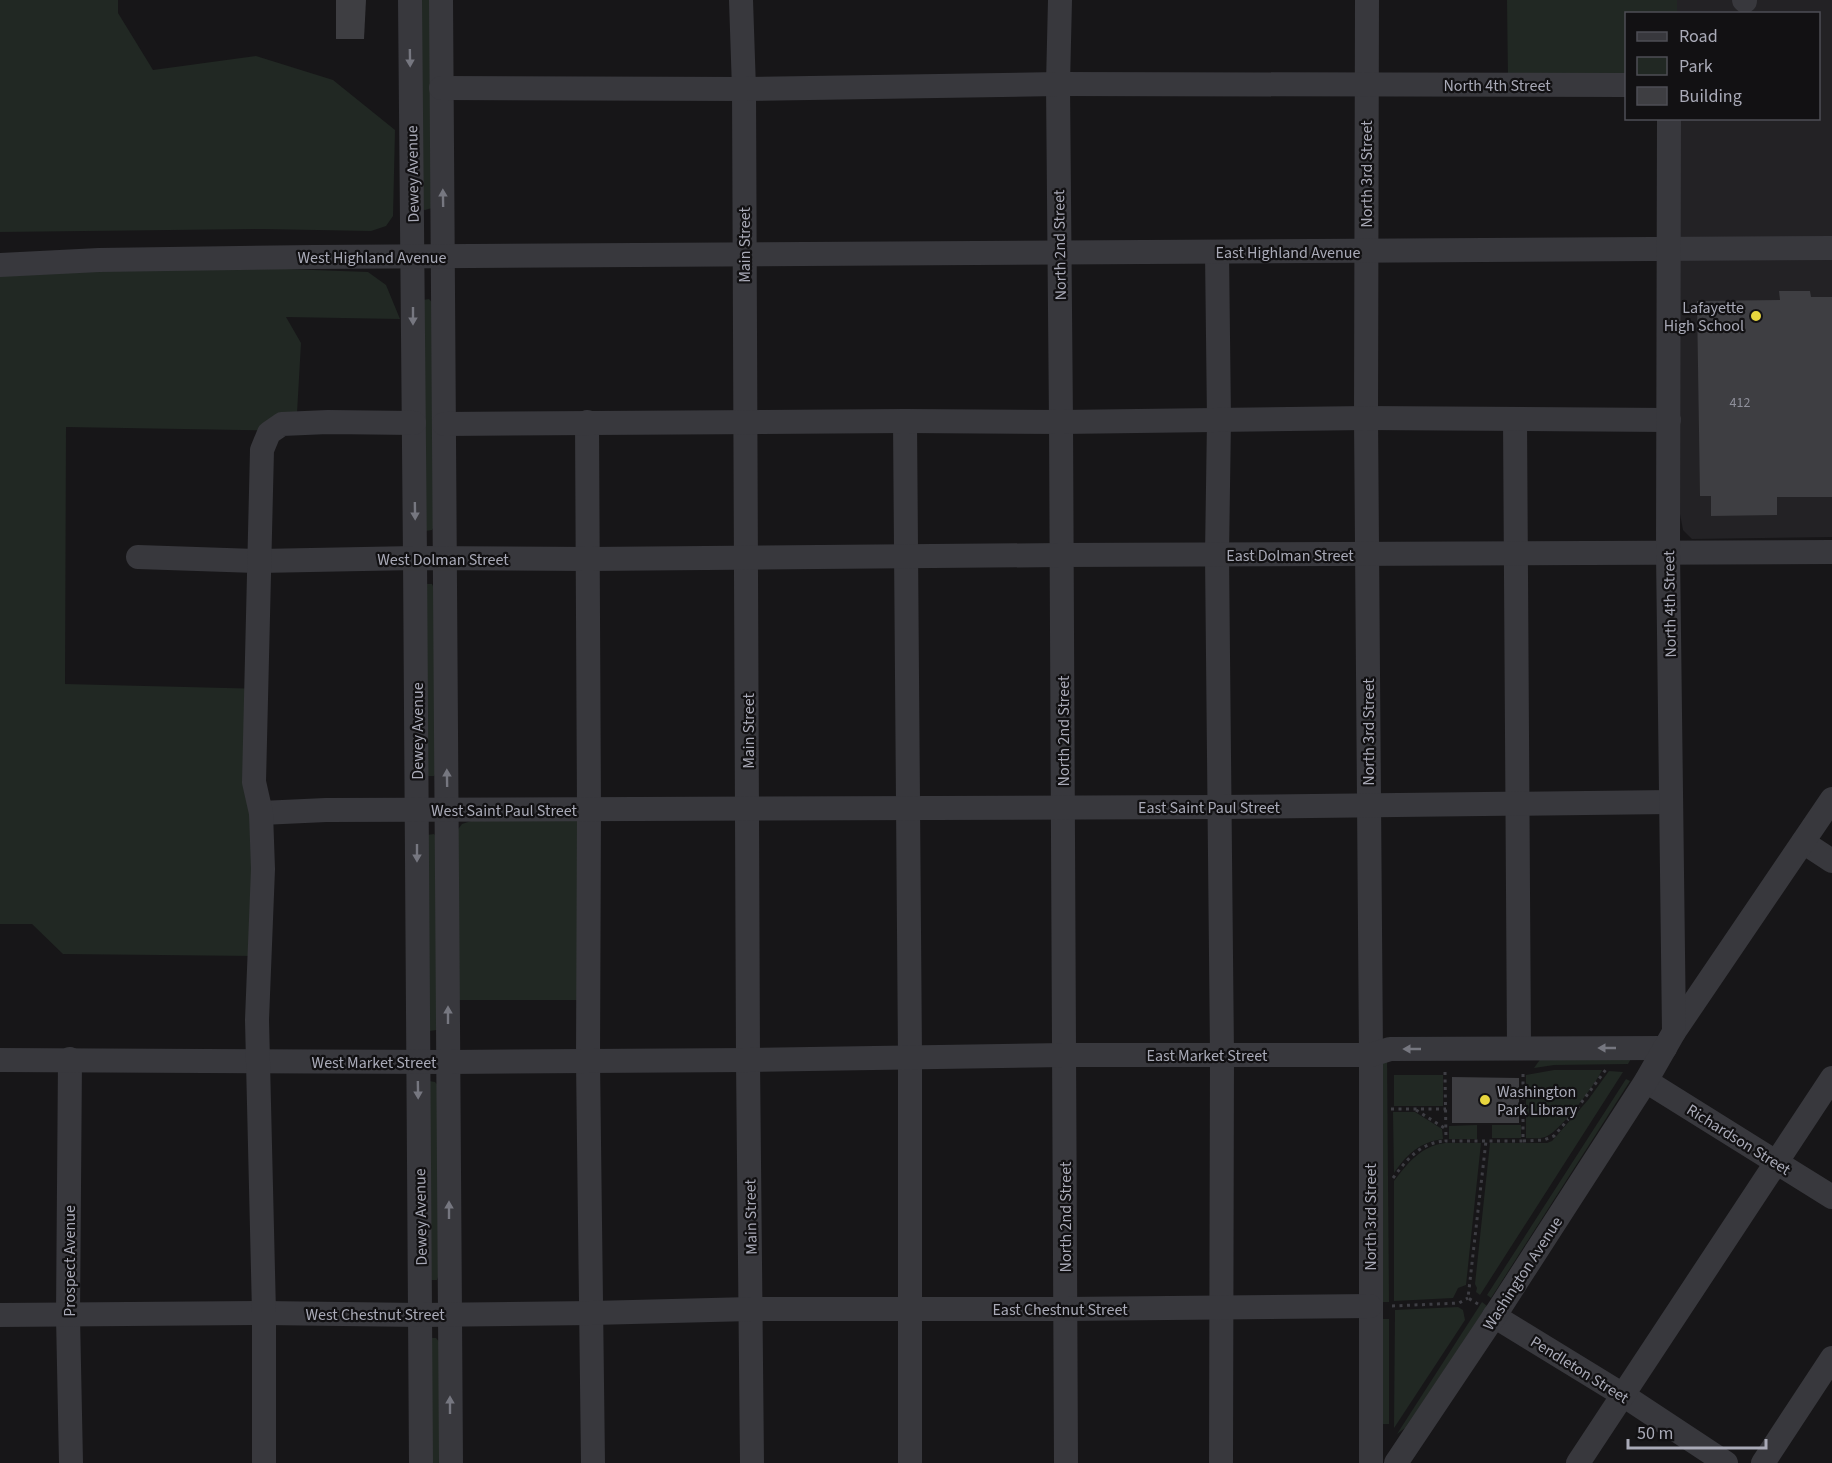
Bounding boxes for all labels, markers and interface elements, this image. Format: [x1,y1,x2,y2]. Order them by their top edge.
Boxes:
legend [1625,12,1820,120]
text: Road [1679,24,1718,49]
one-way arrow [405,49,415,68]
text: Park [1679,54,1713,79]
street label: North 4th Street [1443,75,1551,97]
text: Building [1679,84,1742,109]
street label: North 3rd Street [1356,120,1378,228]
street label: Dewey Avenue [401,125,425,223]
one-way arrow [438,189,448,208]
street label: North 2nd Street [1048,189,1072,301]
street label: Main Street [734,207,756,283]
street label: East Highland Avenue [1216,242,1361,264]
street label: West Highland Avenue [298,247,447,269]
place label: Lafayette High School [1664,297,1744,337]
one-way arrow [408,306,418,325]
marker: Lafayette High School [1749,309,1763,323]
house number: 412 [1730,393,1750,413]
one-way arrow [410,501,420,520]
street label: East Dolman Street [1226,545,1354,567]
street label: West Dolman Street [377,549,509,571]
street label: North 4th Street [1658,550,1682,658]
street label: North 2nd Street [1053,675,1075,786]
street label: North 3rd Street [1358,678,1380,786]
street label: Dewey Avenue [407,682,429,780]
street label: Main Street [738,693,760,769]
one-way arrow [442,768,452,787]
street label: East Saint Paul Street [1138,797,1281,819]
street label: West Saint Paul Street [431,800,578,822]
one-way arrow [412,843,422,862]
one-way arrow [443,1005,453,1024]
one-way arrow [1597,1043,1616,1053]
one-way arrow [1402,1044,1421,1054]
street label: East Market Street [1147,1045,1268,1067]
street label: West Market Street [312,1052,437,1074]
one-way arrow [414,1080,423,1099]
place label: Washington Park Library [1497,1081,1578,1121]
marker: Washington Park Library [1478,1093,1492,1107]
street label: Richardson Street [1682,1099,1795,1181]
street label: North 2nd Street [1055,1161,1077,1272]
street label: North 3rd Street [1360,1163,1382,1271]
street label: Dewey Avenue [409,1168,433,1266]
street label: Main Street [739,1178,763,1255]
one-way arrow [445,1200,454,1219]
street label: Prospect Avenue [59,1205,81,1317]
street label: Washington Avenue [1478,1212,1568,1335]
street label: East Chestnut Street [992,1299,1128,1321]
street label: West Chestnut Street [305,1304,445,1326]
street label: Pendleton Street [1526,1331,1633,1409]
one-way arrow [445,1395,455,1414]
scale bar [1628,1412,1766,1450]
text: 50 m [1637,1421,1673,1446]

